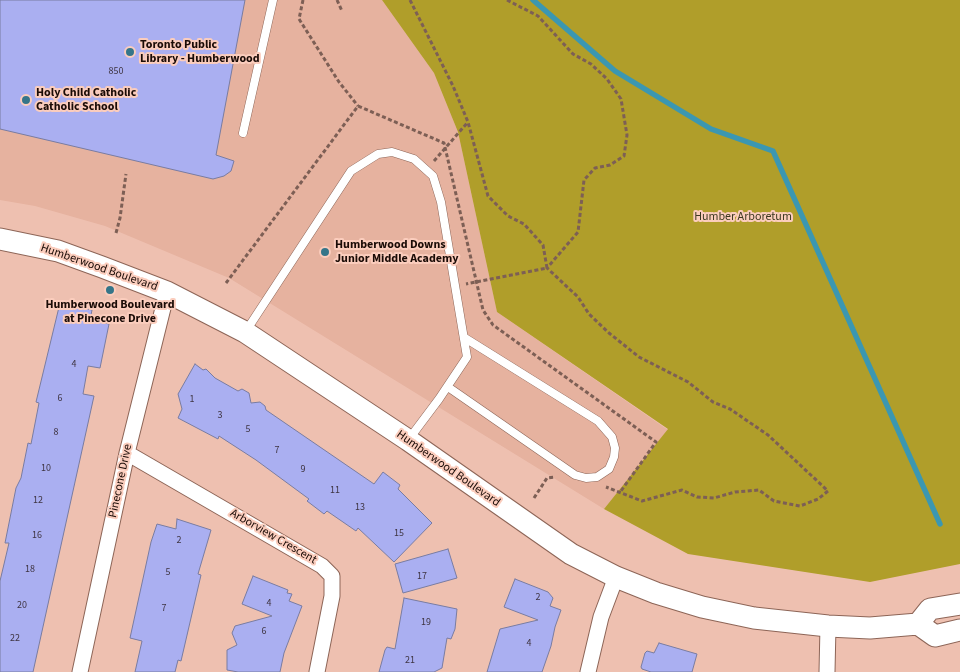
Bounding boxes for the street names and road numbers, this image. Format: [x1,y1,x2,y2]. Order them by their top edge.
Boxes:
street label: Humberwood Boulevard [38,241,160,295]
street label: Humberwood Boulevard [393,428,503,510]
street label: Pinecone Drive [106,443,136,519]
street label: Arborview Crescent [227,506,319,568]

